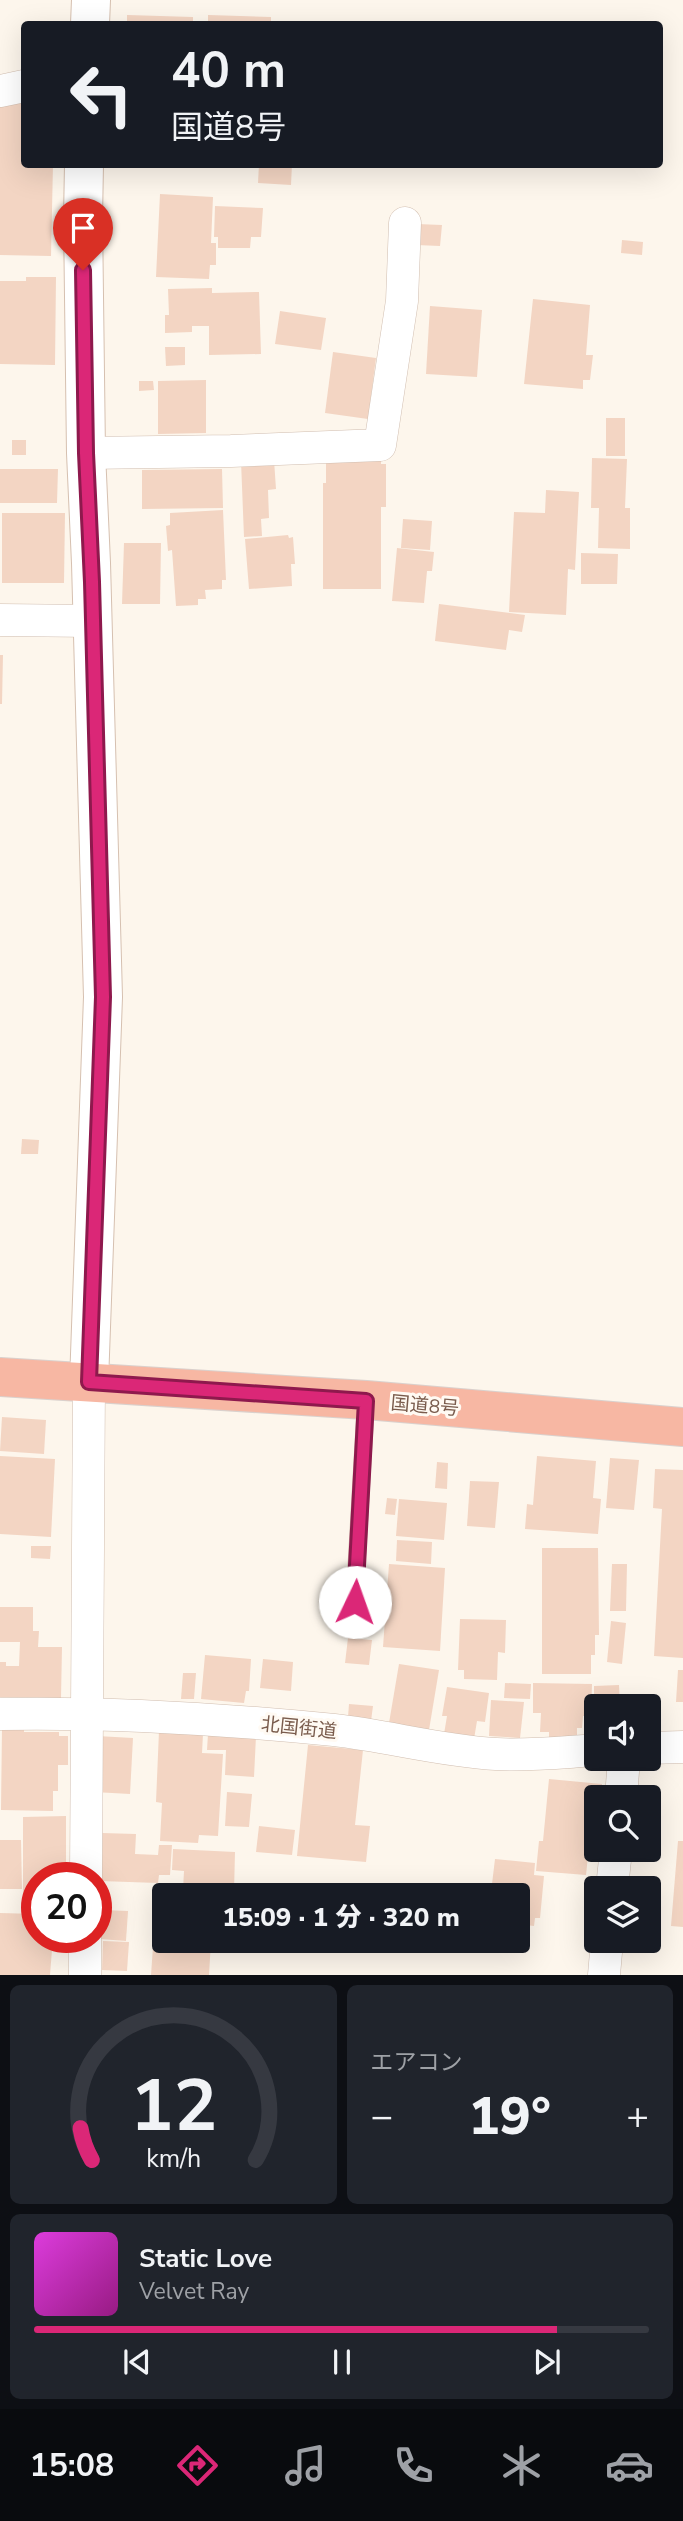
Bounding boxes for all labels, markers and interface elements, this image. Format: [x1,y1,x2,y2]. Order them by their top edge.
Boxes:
text: 40 m [171,37,286,104]
icon: left [56,49,147,140]
text: 国道8号 [171,106,286,149]
pin [53,198,113,270]
icon: arrive [64,209,102,247]
street label: 国道8号 [390,1390,460,1422]
position arrow [318,1565,392,1639]
map controls [584,1694,661,1953]
button: sound [584,1694,661,1771]
street label: 北国街道 [260,1711,338,1745]
button: search [584,1785,661,1862]
speed limit sign: 20 [21,1862,112,1953]
button: layers [584,1876,661,1953]
text: 15:09 · 1 分 · 320 m [222,1900,460,1935]
text: エアコン [371,2047,463,2078]
text: 12 [130,2057,217,2157]
text: 19° [469,2081,551,2152]
text: − [371,2091,393,2142]
text: + [626,2091,649,2142]
text: km/h [146,2142,201,2176]
text: Static Love [139,2241,272,2276]
text: Velvet Ray [139,2276,249,2307]
icon: previous [118,2343,156,2381]
icon: pause [323,2343,361,2381]
icon: next [528,2343,566,2381]
icon: directions [173,2441,222,2490]
icon: music [281,2441,330,2490]
icon: phone [389,2441,438,2490]
icon: climate [497,2441,546,2490]
icon: car [605,2441,654,2490]
text: 15:08 [29,2444,114,2487]

